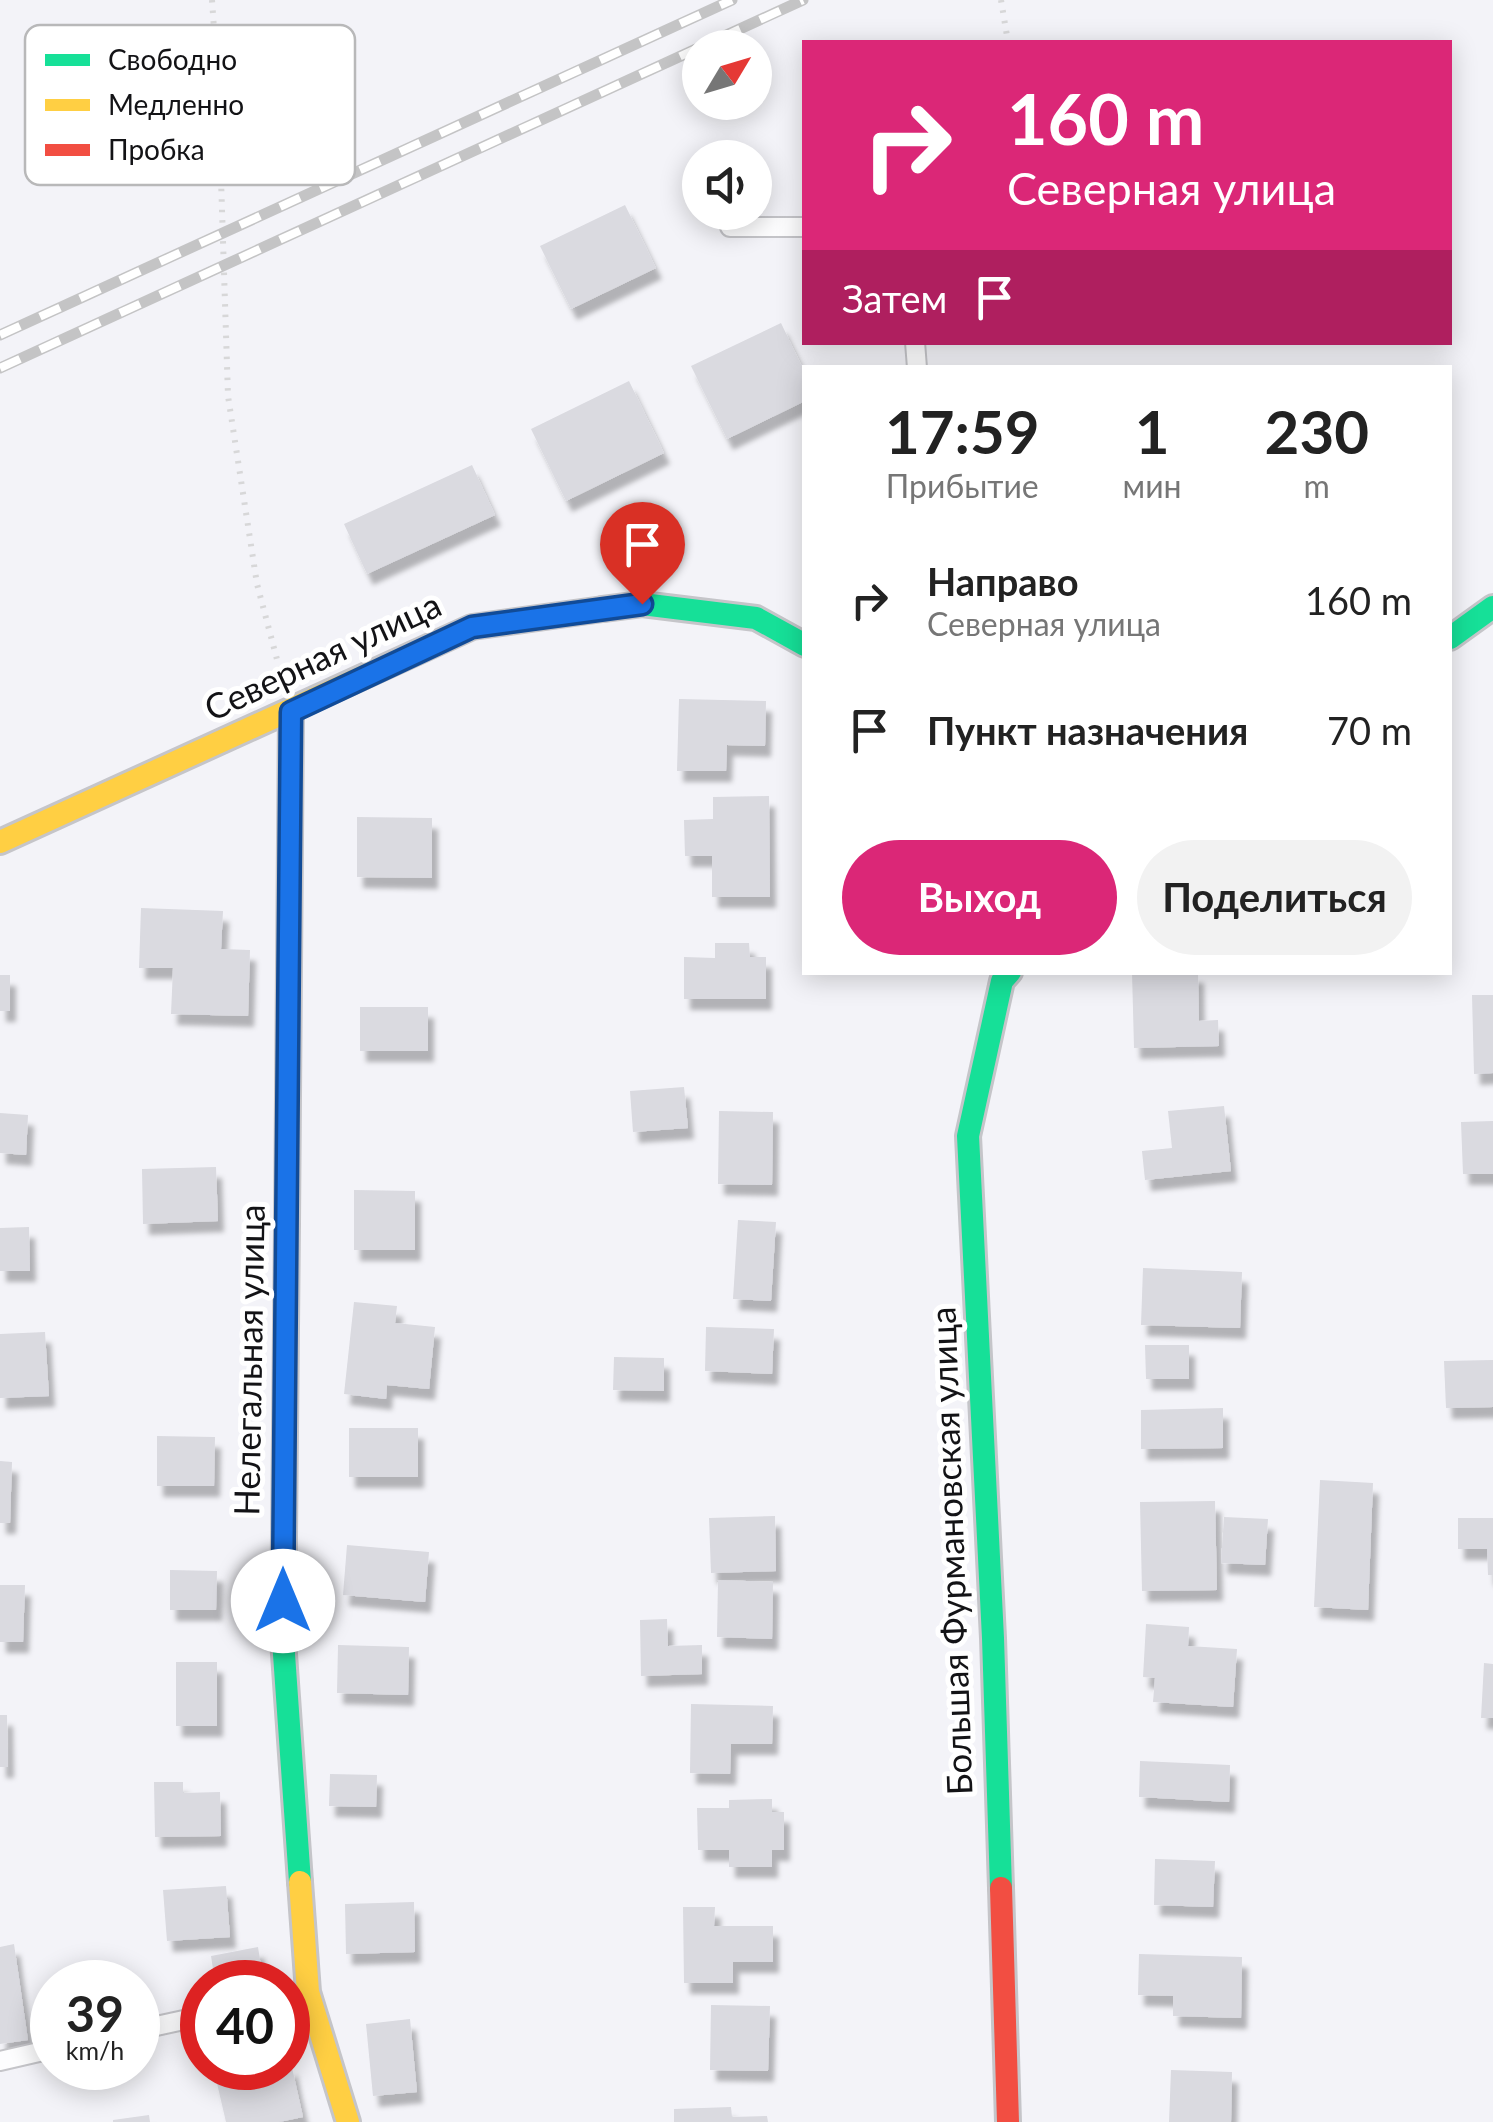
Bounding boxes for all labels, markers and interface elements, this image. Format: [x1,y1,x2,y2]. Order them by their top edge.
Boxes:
legend [25,25,355,185]
north arrow [682,30,772,120]
map controls [682,30,772,230]
text: Свободно [108,42,237,76]
text: 160 m [1007,76,1204,160]
icon: right [842,80,972,210]
text: Медленно [108,87,244,121]
text: Пробка [108,132,205,166]
button: sound [682,140,772,230]
text: Северная улица [1007,161,1336,215]
icon: arrive [967,270,1022,325]
text: Затем [842,275,947,321]
text: 17:59 [885,395,1040,467]
text: 1 [1135,395,1170,467]
text: 230 [1265,395,1369,467]
text: Прибытие [886,466,1039,505]
text: мин [1123,466,1182,505]
text: m [1304,466,1330,505]
pin [600,502,685,605]
icon: arrive [615,517,670,572]
text: Направо [927,558,1079,604]
icon: right [842,573,897,628]
text: 160 m [1305,577,1412,623]
street label: Северная улица [197,582,447,728]
text: Северная улица [927,604,1161,643]
icon: arrive [842,703,897,758]
text: Пункт назначения [927,707,1248,753]
text: 70 m [1327,707,1412,753]
button: Выход [842,840,1117,955]
button: Поделиться [1137,840,1412,955]
street label: Нелегальная улица [224,1204,272,1516]
street label: Большая Фурмановская улица [920,1306,980,1796]
position arrow [231,1549,335,1653]
speed limit sign: 40 [180,1960,310,2090]
text: 39 [66,1983,124,2043]
text: km/h [66,2035,124,2065]

